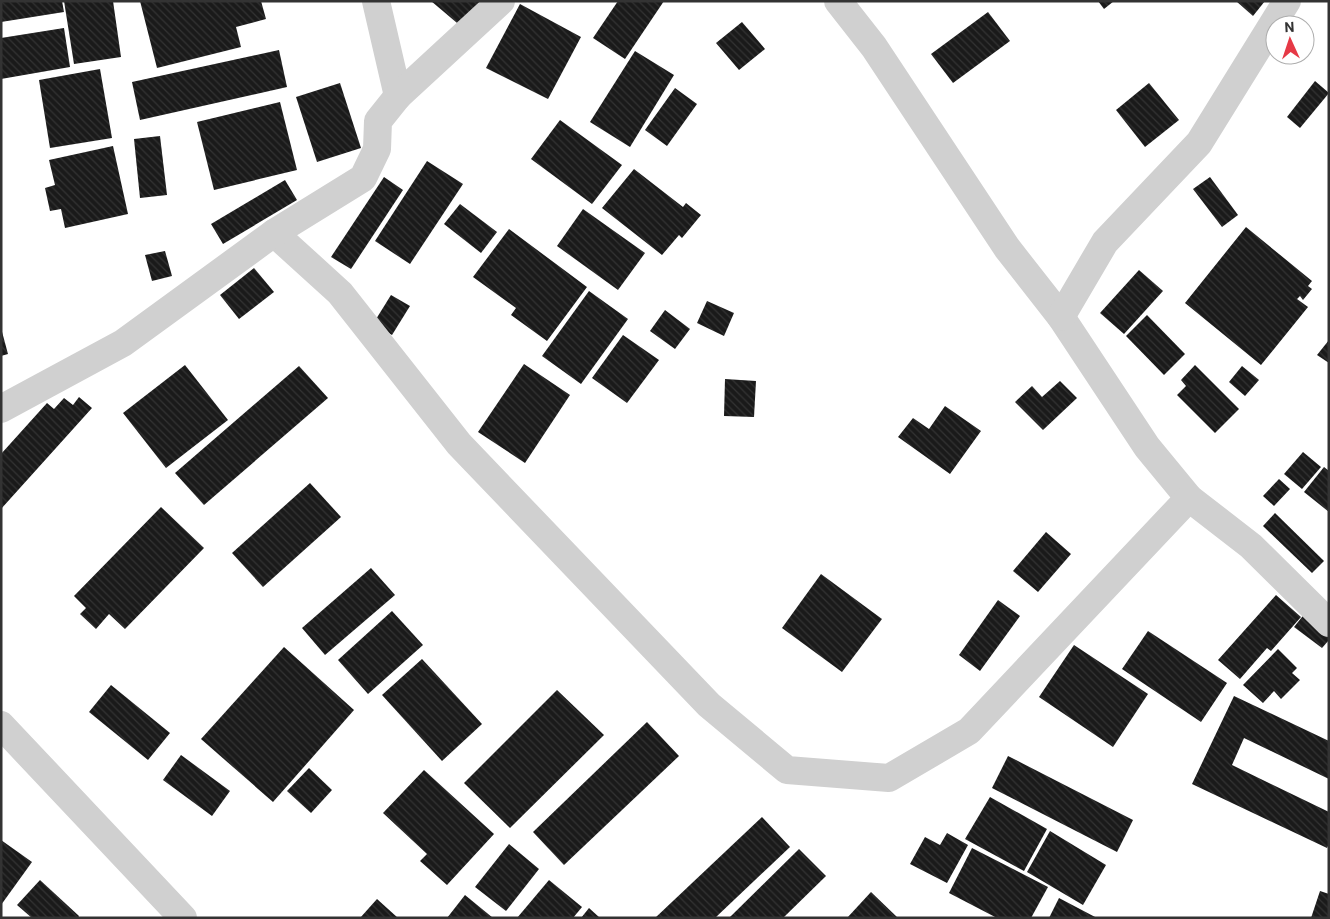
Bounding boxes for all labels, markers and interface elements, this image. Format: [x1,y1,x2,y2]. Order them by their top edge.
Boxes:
north arrow [1265,15,1315,65]
text: N [1284,19,1295,35]

